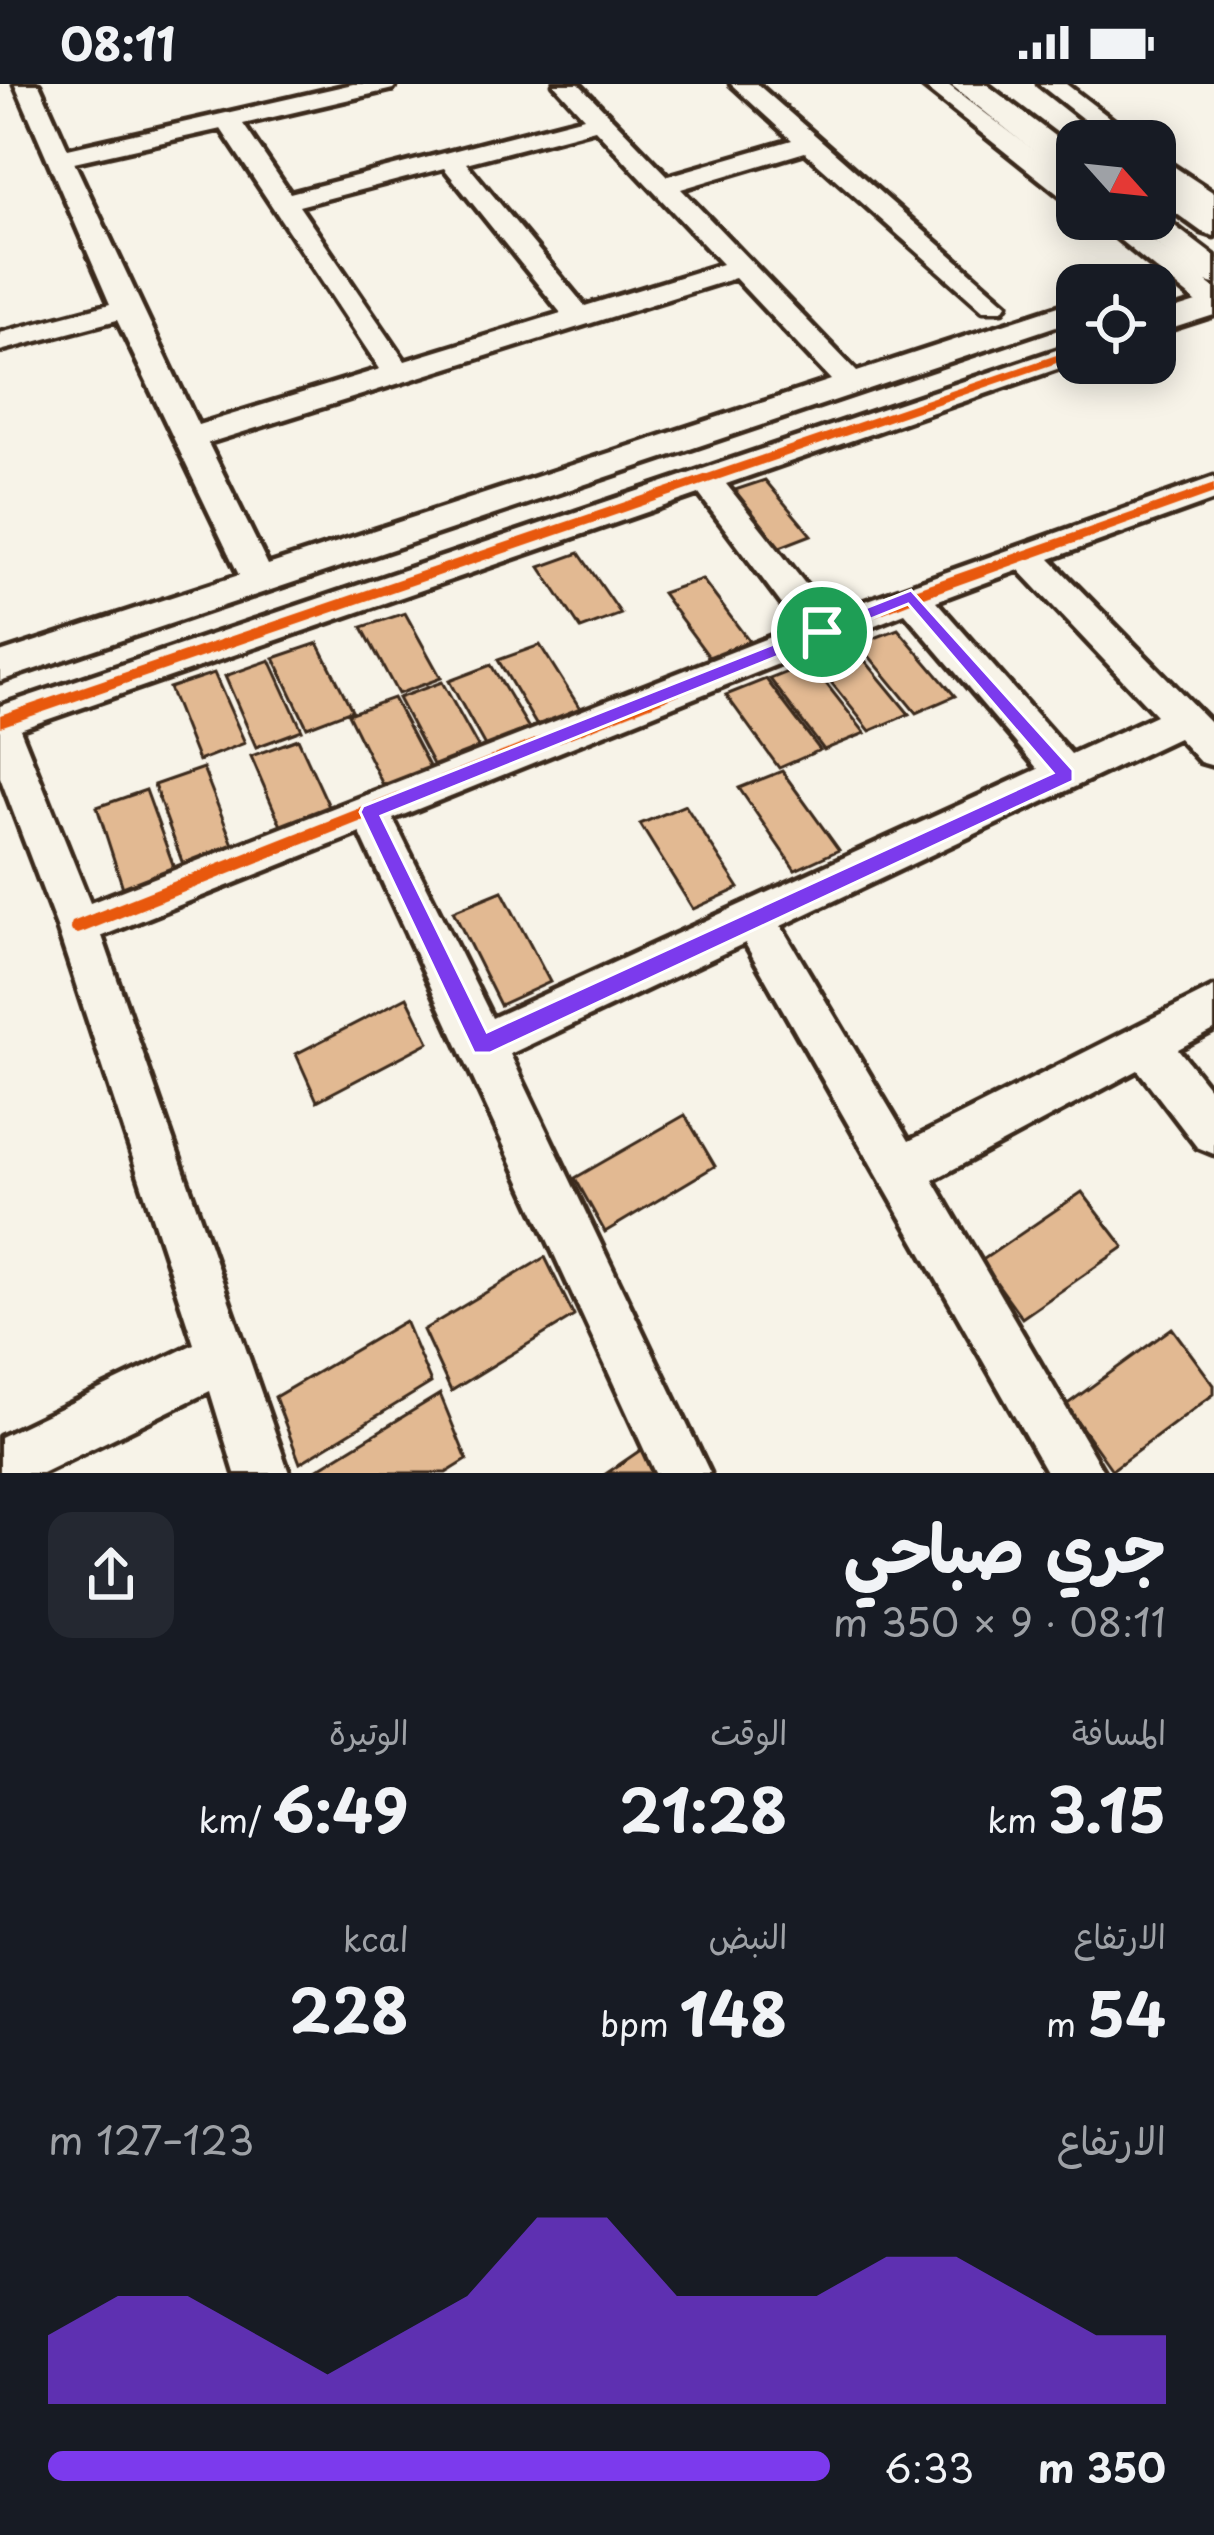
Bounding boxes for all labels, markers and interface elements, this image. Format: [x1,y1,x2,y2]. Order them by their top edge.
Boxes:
text: 08:11 [60,8,176,76]
north arrow [1056,120,1176,240]
map controls [1056,120,1176,384]
button: locate [1056,264,1176,384]
pin [771,581,873,683]
icon: arrive [789,599,855,665]
text: جري صباحي [843,1496,1166,1595]
button: share [48,1512,174,1638]
text: 08:11 · 9 × 350 m [833,1591,1166,1650]
text: الوتيرة [329,1706,409,1756]
text: الوقت [710,1706,787,1756]
text: المسافة [1072,1706,1166,1756]
text: 6:49 [272,1763,409,1853]
text: 21:28 [619,1763,787,1853]
text: 3.15 [1048,1763,1166,1853]
text: /km [198,1794,272,1844]
text: km [987,1794,1048,1844]
text: النبض [708,1910,787,1960]
text: الارتفاع [1073,1910,1166,1960]
text: kcal [343,1913,409,1963]
text: 228 [289,1963,409,2053]
text: 148 [680,1967,787,2057]
text: 54 [1087,1967,1166,2057]
text: bpm [600,1998,680,2048]
text: m [1046,1998,1087,2048]
text: 123–127 m [48,2109,254,2168]
text: الارتفاع [1057,2109,1166,2168]
text: 6:33 [884,2437,974,2496]
text: 350 m [1038,2437,1166,2496]

